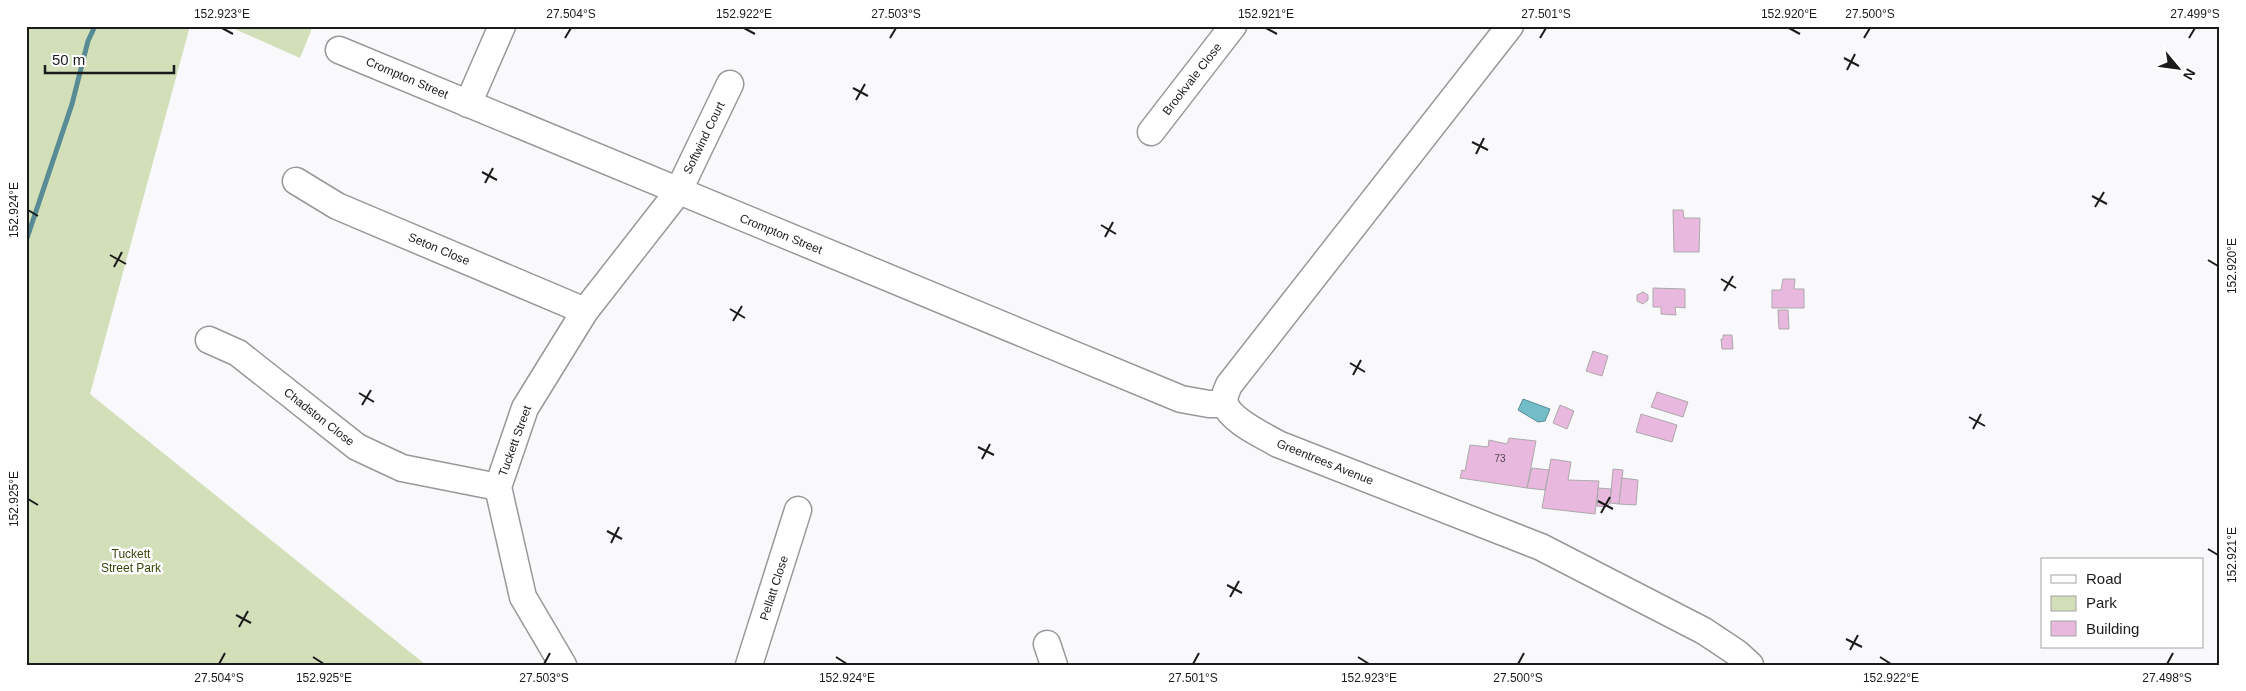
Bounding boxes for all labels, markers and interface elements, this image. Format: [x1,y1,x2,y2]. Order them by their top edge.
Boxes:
text: 152.923°E [194,7,250,21]
text: 27.504°S [546,7,596,21]
text: 152.922°E [716,7,772,21]
text: 27.503°S [871,7,921,21]
text: 152.921°E [1238,7,1294,21]
text: 27.501°S [1521,7,1571,21]
text: 152.920°E [1761,7,1817,21]
text: 27.500°S [1845,7,1895,21]
text: 27.499°S [2170,7,2220,21]
street label: Brookvale Close [1160,40,1225,118]
scale bar [45,42,174,74]
north arrow [2154,42,2204,92]
text: 50 m [52,51,85,68]
street label: Crompton Street [364,54,451,102]
text: N [2180,66,2199,83]
street label: Softwind Court [680,99,728,176]
text: 152.924°E [7,182,21,238]
street label: Crompton Street [738,211,825,257]
street label: Seton Close [406,230,472,268]
text: 152.920°E [2225,238,2239,294]
street label: Chadston Close [281,385,357,449]
street label: Tuckett Street [496,403,535,478]
street label: Greentrees Avenue [1275,436,1376,488]
house number: 73 [1494,453,1506,464]
text: 152.925°E [7,471,21,527]
text: 152.921°E [2225,527,2239,583]
park label: Tuckett Street Park [101,547,162,575]
street label: Pellatt Close [757,553,791,622]
legend [2041,558,2204,648]
text: Road [2086,570,2122,587]
text: Park [2086,594,2117,611]
text: Building [2086,620,2139,637]
text: 27.504°S [194,671,244,685]
text: 152.925°E [296,671,352,685]
text: 27.503°S [519,671,569,685]
text: 152.924°E [819,671,875,685]
text: 27.501°S [1168,671,1218,685]
text: 152.923°E [1341,671,1397,685]
text: 27.500°S [1493,671,1543,685]
text: 152.922°E [1863,671,1919,685]
text: 27.498°S [2142,671,2192,685]

